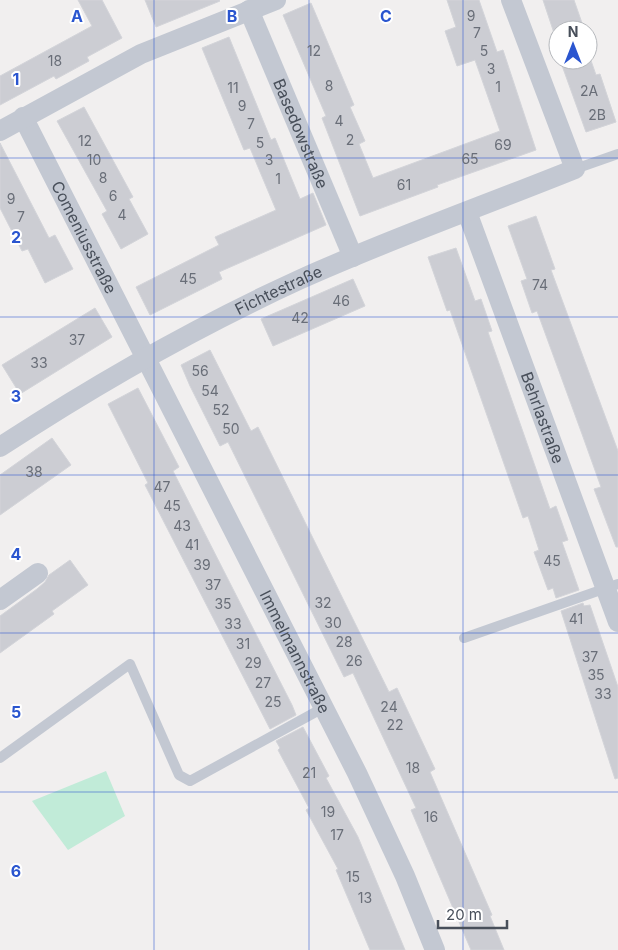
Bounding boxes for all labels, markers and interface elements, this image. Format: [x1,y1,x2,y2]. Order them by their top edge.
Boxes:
text: A [71,6,83,26]
text: B [227,6,237,26]
text: C [380,6,392,26]
house number: 9 [467,7,475,24]
north arrow [548,20,598,70]
text: N [568,23,578,40]
house number: 7 [473,24,481,41]
house number: 12 [307,42,321,59]
house number: 5 [480,42,488,59]
house number: 18 [48,52,62,69]
house number: 3 [487,60,495,77]
text: 1 [13,69,19,89]
street label: Basedowstraße [269,76,333,191]
house number: 8 [325,77,333,94]
house number: 1 [495,78,501,95]
house number: 11 [227,79,239,96]
house number: 2A [580,82,598,99]
house number: 9 [238,97,246,114]
house number: 2B [588,106,606,123]
house number: 4 [334,112,344,129]
house number: 7 [247,115,255,132]
house number: 2 [346,131,354,148]
house number: 12 [78,132,92,149]
house number: 5 [256,134,264,151]
house number: 69 [494,136,512,153]
house number: 65 [461,150,479,167]
house number: 10 [87,151,101,168]
house number: 3 [265,151,273,168]
house number: 8 [99,169,107,186]
house number: 1 [275,170,281,187]
house number: 61 [397,176,411,193]
street label: Comeniusstraße [47,178,121,297]
house number: 6 [109,187,117,204]
house number: 9 [7,190,15,207]
house number: 4 [117,206,127,223]
house number: 7 [17,208,25,225]
text: 2 [11,227,21,247]
street label: Fichtestraße [231,261,325,319]
house number: 45 [179,270,197,287]
house number: 74 [532,276,548,293]
house number: 46 [332,292,350,309]
house number: 42 [291,309,309,326]
house number: 37 [69,331,85,348]
house number: 33 [30,354,48,371]
house number: 56 [191,362,209,379]
street label: Behrlastraße [517,369,569,466]
house number: 54 [201,382,219,399]
text: 3 [11,386,21,406]
house number: 52 [212,401,230,418]
house number: 50 [222,420,240,437]
house number: 38 [25,463,43,480]
house number: 47 [154,478,171,495]
house number: 45 [163,497,181,514]
house number: 43 [173,517,191,534]
house number: 41 [185,536,199,553]
text: 4 [11,544,22,564]
house number: 45 [543,552,561,569]
house number: 39 [193,556,211,573]
house number: 37 [205,576,221,593]
street label: Immelmannstraße [256,587,335,717]
house number: 32 [314,594,332,611]
house number: 35 [214,595,232,612]
house number: 41 [569,610,583,627]
house number: 30 [324,614,342,631]
house number: 33 [224,615,242,632]
house number: 28 [335,633,353,650]
house number: 31 [236,635,250,652]
house number: 37 [582,648,598,665]
house number: 26 [345,652,363,669]
house number: 29 [244,654,262,671]
house number: 35 [587,666,605,683]
house number: 27 [255,674,271,691]
house number: 33 [594,685,612,702]
house number: 25 [264,693,282,710]
house number: 24 [380,698,398,715]
text: 5 [11,702,21,722]
house number: 22 [386,716,404,733]
house number: 18 [406,759,420,776]
house number: 21 [302,764,316,781]
house number: 19 [321,803,335,820]
house number: 16 [424,808,438,825]
house number: 17 [330,826,344,843]
text: 6 [11,861,21,881]
house number: 15 [346,868,360,885]
house number: 13 [358,889,372,906]
scale bar [438,898,507,930]
text: 20 m [446,905,482,924]

